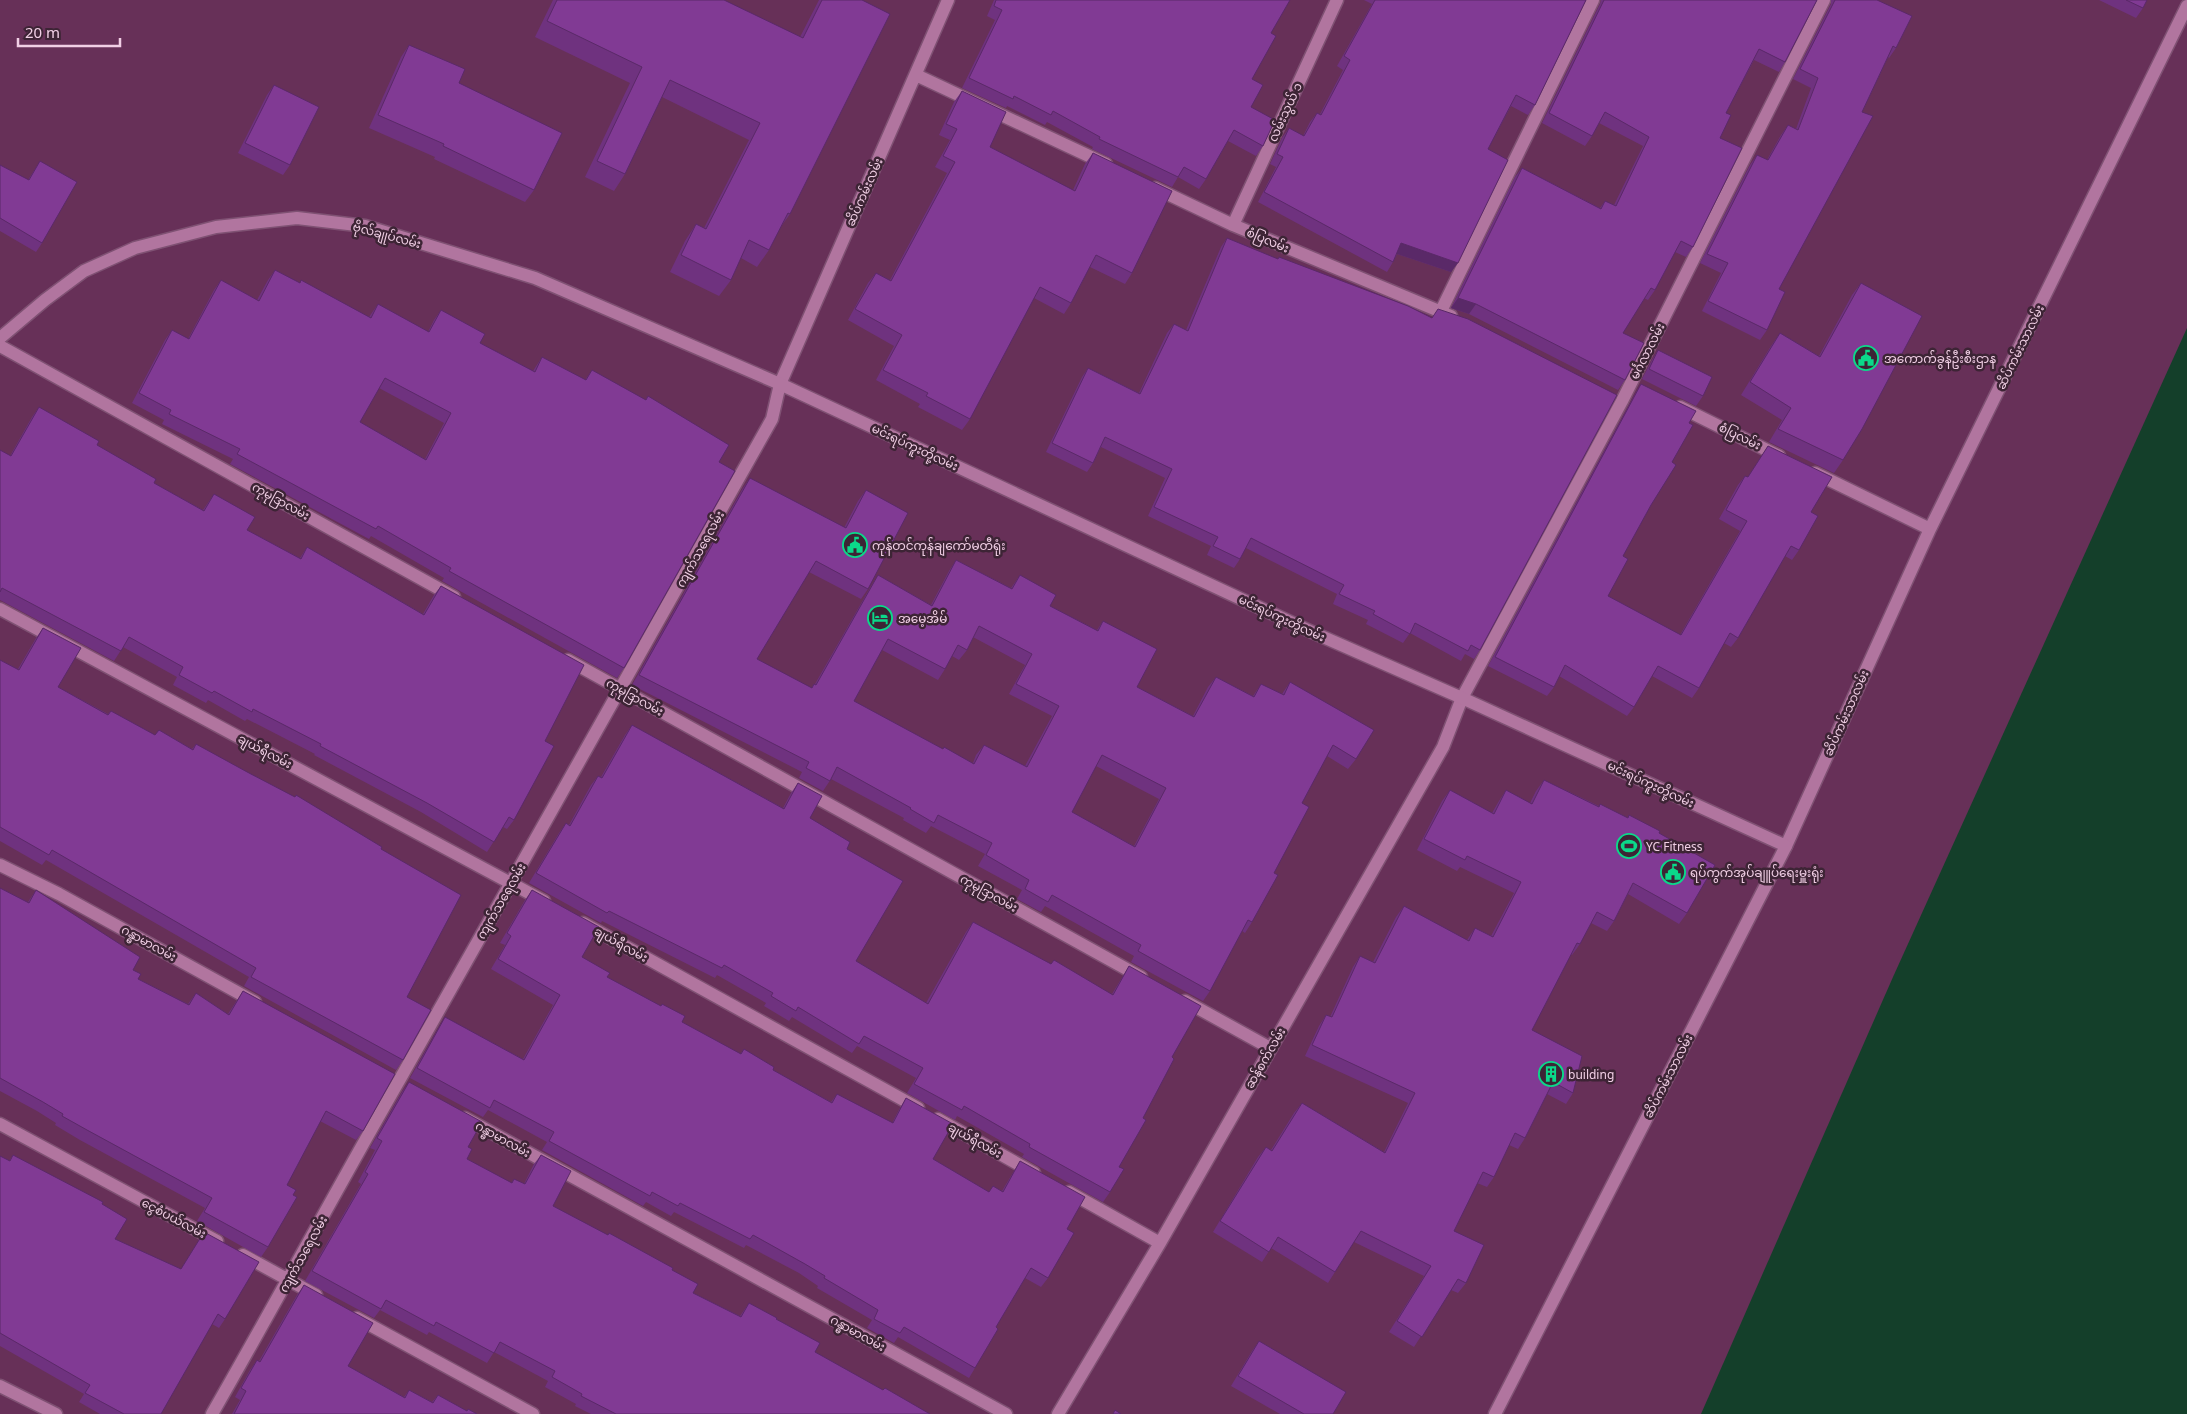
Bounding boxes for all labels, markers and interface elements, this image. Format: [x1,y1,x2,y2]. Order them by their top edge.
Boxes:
scale bar [18,15,120,47]
text: 20 m [25,22,60,42]
street label: လမ်းသွယ် ၁ [1264,80,1308,145]
street label: ဆိပ်ကမ်းလမ်း [841,155,887,229]
street label: ဗိုလ်ချုပ်လမ်း [351,218,423,254]
street label: စံပြလမ်း [1243,223,1292,258]
street label: ဆိပ်ကမ်းသာလမ်း [1992,302,2048,392]
street label: မင်္ဂလာလမ်း [1626,320,1668,382]
public building icon: အကောက်ခွန်ဦးစီးဌာန [1853,345,1879,371]
place label: အကောက်ခွန်ဦးစီးဌာန [1884,350,1996,369]
street label: စံပြလမ်း [1715,419,1764,455]
street label: မင်းရပ်ကူးတို့လမ်း [868,420,961,476]
street label: ကုမုဒြာလမ်း [248,478,313,526]
street label: ကျက်သရေလမ်း [672,508,730,591]
public building icon: ကုန်တင်ကုန်ချကော်မတီရုံး [842,532,868,558]
place label: ကုန်တင်ကုန်ချကော်မတီရုံး [872,537,1005,556]
street label: မင်းရပ်ကူးတို့လမ်း [1235,591,1328,647]
hotel icon: အမေ့အိမ် [867,605,893,631]
place label: အမေ့အိမ် [898,610,947,627]
street label: ဆိပ်ကမ်းသာလမ်း [1819,667,1873,759]
street label: ကုမုဒြာလမ်း [602,674,667,722]
street label: ချယ်ရီလမ်း [234,730,295,774]
street label: မင်းရပ်ကူးတို့လမ်း [1604,757,1697,813]
sports icon: YC Fitness [1616,833,1642,859]
place label: YC Fitness [1646,838,1703,855]
public building icon: ရပ်ကွက်အုပ်ချူပ်ရေးမှူးရုံး [1660,859,1686,885]
street label: ကျက်သရေလမ်း [472,860,531,943]
place label: ရပ်ကွက်အုပ်ချူပ်ရေးမှူးရုံး [1690,864,1824,883]
street label: ကုမုဒြာလမ်း [956,870,1021,918]
street label: ဂန္ဓာမာလမ်း [117,921,180,967]
street label: ချယ်ရီလမ်း [590,922,651,967]
street label: ဆန်စက်လမ်း [1241,1024,1291,1093]
street label: ဆိပ်ကမ်းသာလမ်း [1640,1031,1696,1121]
building icon: building [1538,1061,1564,1087]
place label: building [1568,1066,1614,1083]
street label: ဂန္ဓာမာလမ်း [471,1117,534,1163]
street label: ချယ်ရီလမ်း [944,1118,1005,1163]
street label: ငွေစံပယ်လမ်း [138,1194,209,1244]
street label: ကျက်သရေလမ်း [275,1213,333,1296]
street label: ဂန္ဓာမာလမ်း [826,1311,889,1357]

